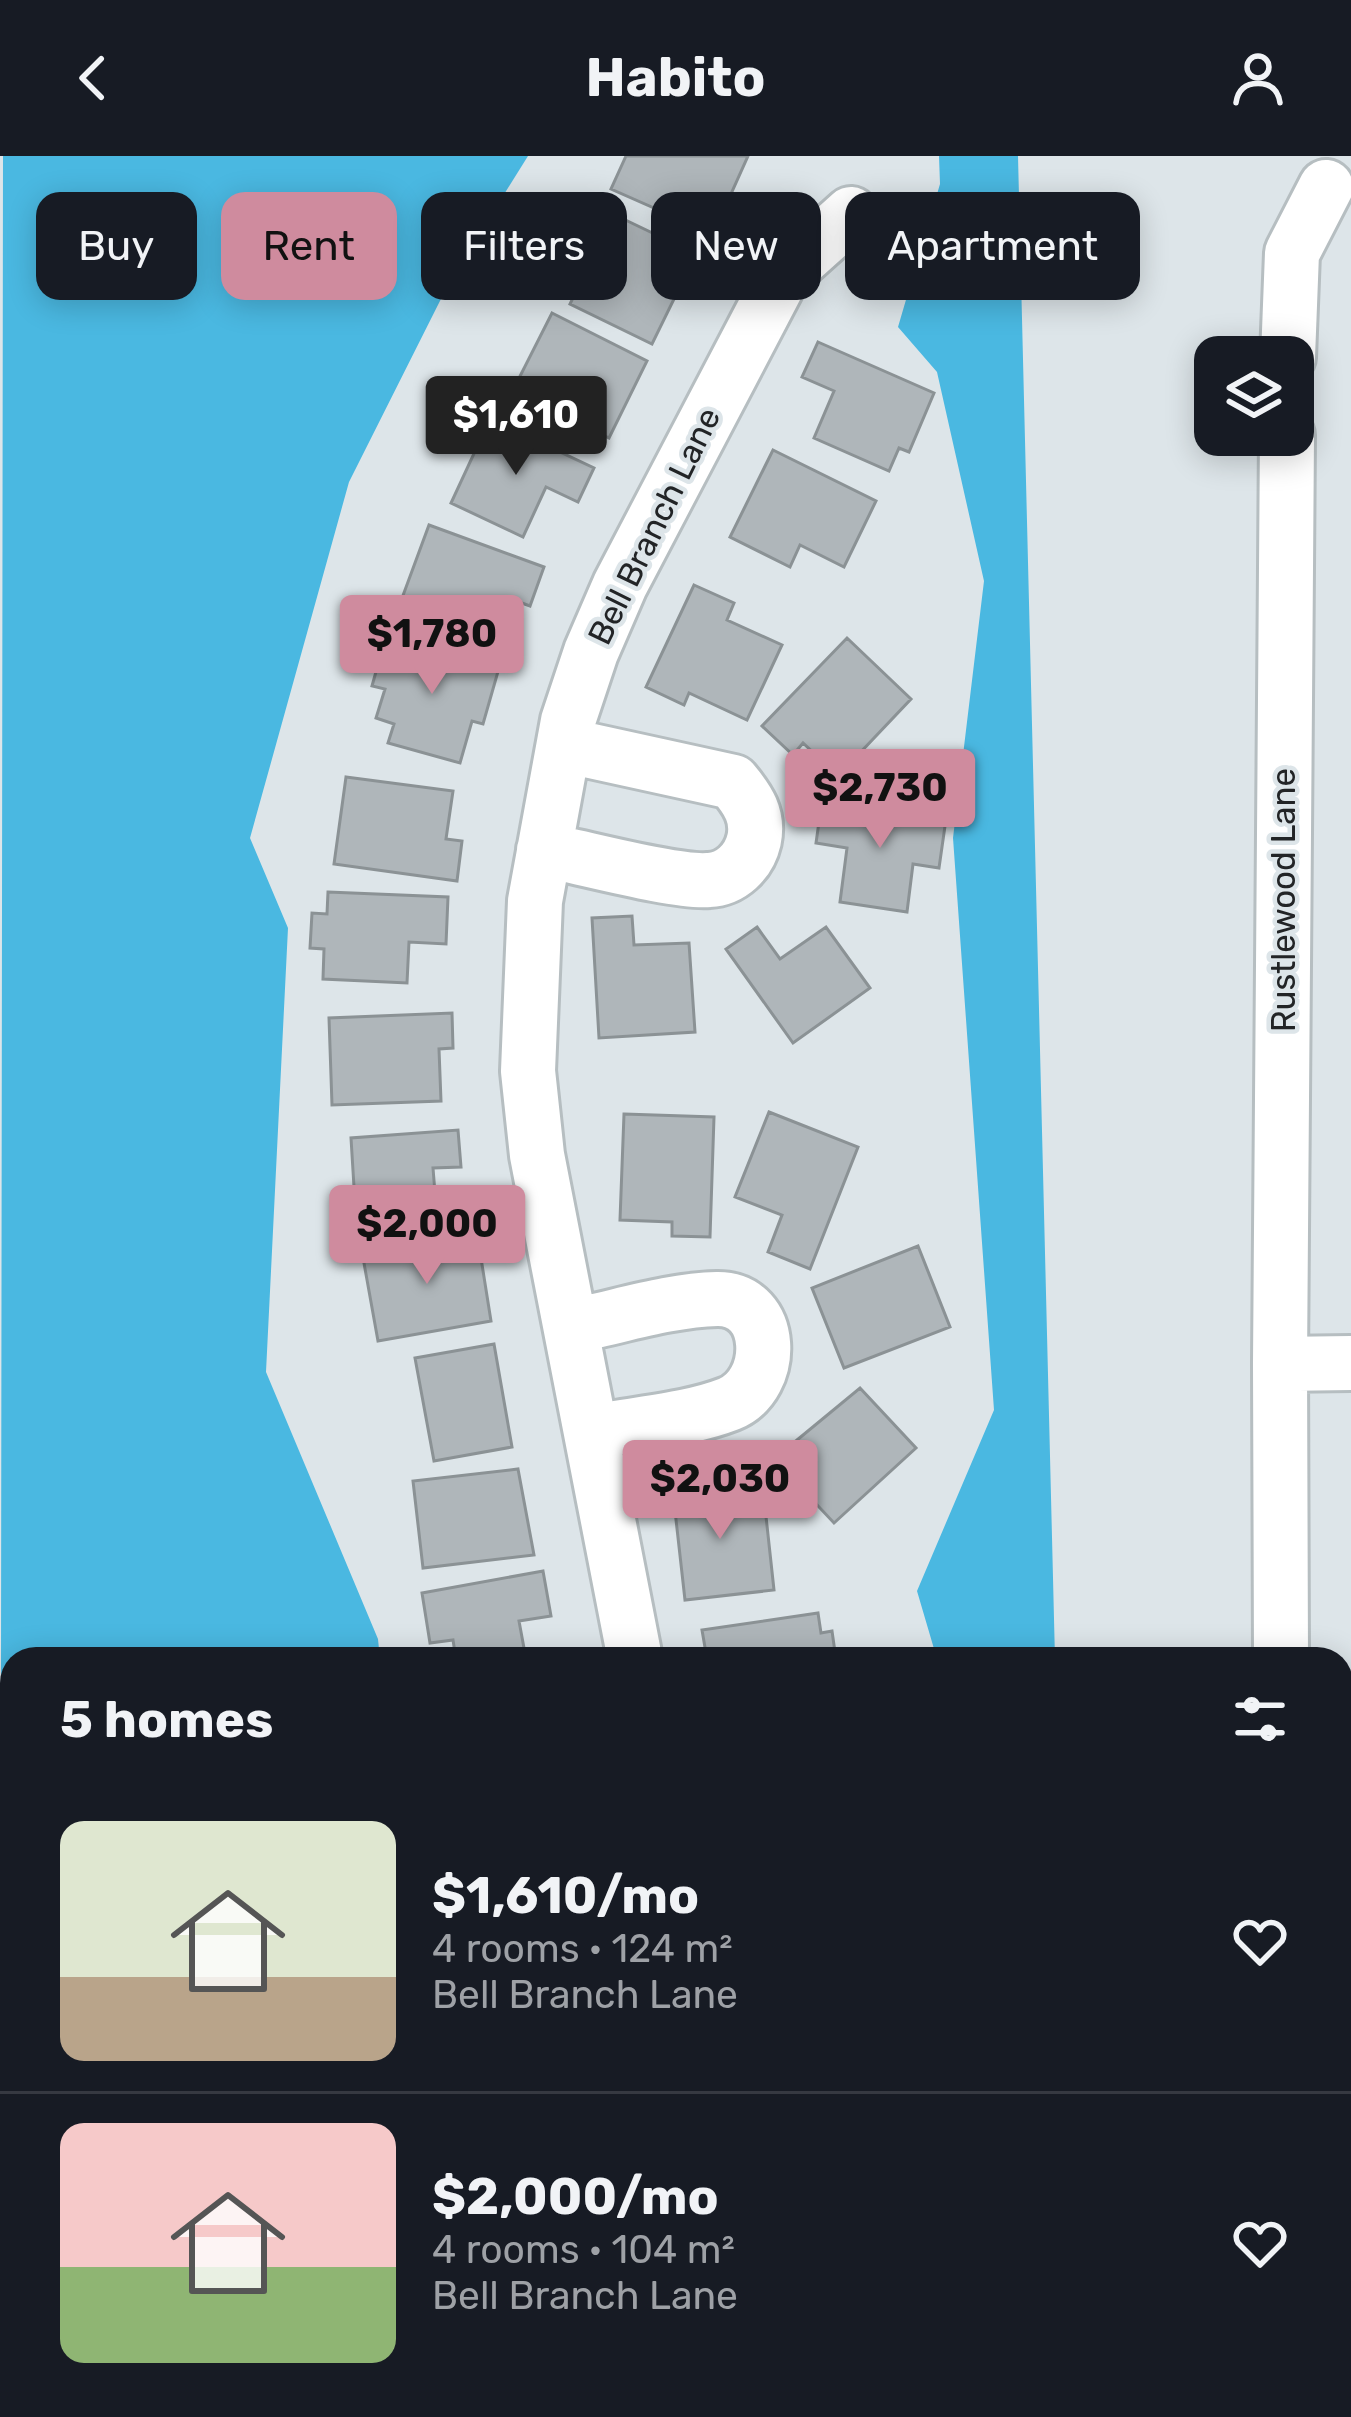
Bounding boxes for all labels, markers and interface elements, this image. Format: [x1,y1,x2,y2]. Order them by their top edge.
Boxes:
icon: back [60,45,126,111]
icon: person [1225,45,1291,111]
text: Habito [586,46,765,110]
chip: Buy [36,192,197,300]
chip: Rent [221,192,397,300]
chip: Filters [421,192,627,300]
chip: New [651,192,821,300]
chip: Apartment [845,192,1140,300]
map controls [1194,336,1314,456]
button: layers [1194,336,1314,456]
pin: $1,610 [418,376,614,478]
text: $1,610 [453,392,579,438]
street label: Bell Branch Lane [580,401,728,651]
pin: $1,780 [334,595,530,697]
text: $1,780 [367,611,497,657]
pin: $2,730 [782,749,978,851]
text: $2,730 [812,765,948,811]
street label: Rustlewood Lane [1264,768,1303,1032]
pin: $2,000 [329,1185,525,1287]
text: $2,000 [356,1201,498,1247]
pin: $2,030 [622,1440,818,1542]
text: $2,030 [650,1456,790,1502]
icon: filters [1227,1686,1293,1752]
text: 5 homes [60,1689,273,1750]
text: $1,610/mo [432,1865,699,1926]
icon: home [156,1869,300,2013]
icon: heart [1227,1908,1293,1974]
text: 4 rooms · 124 m² [432,1926,732,1972]
text: Bell Branch Lane [432,1972,738,2018]
text: $2,000/mo [432,2166,719,2227]
icon: home [156,2171,300,2315]
icon: heart [1227,2210,1293,2276]
text: 4 rooms · 104 m² [432,2227,735,2273]
text: Bell Branch Lane [432,2273,738,2319]

